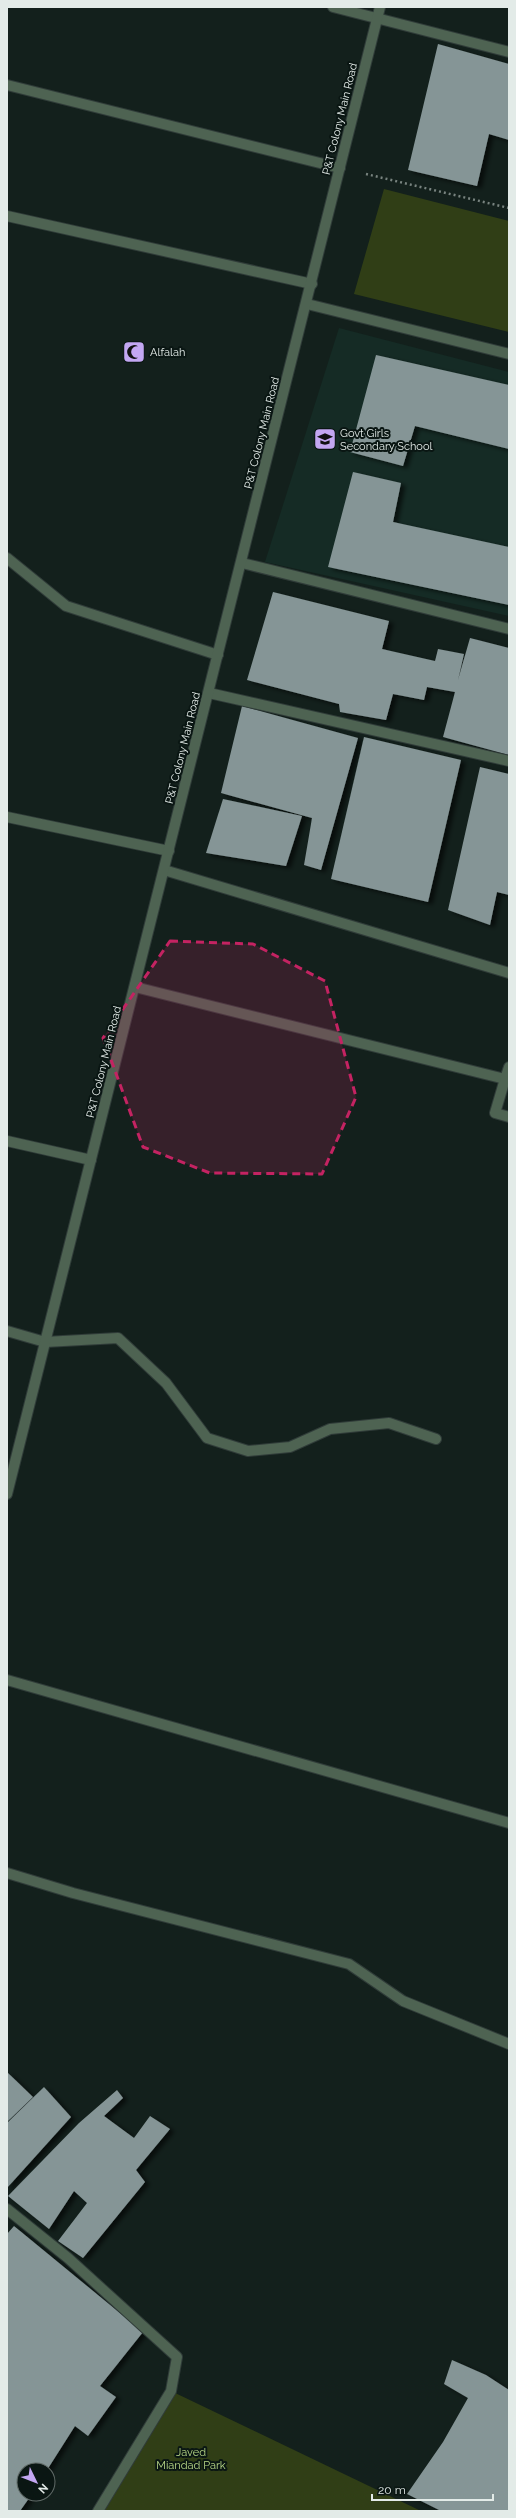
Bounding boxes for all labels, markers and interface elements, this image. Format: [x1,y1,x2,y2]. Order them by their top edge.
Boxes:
street label: P&T Colony Main Road [320,62,360,176]
mosque icon: Alfalah [121,339,147,365]
place label: Alfalah [150,346,185,359]
street label: P&T Colony Main Road [242,376,282,490]
school or university icon: Govt Girls Secondary School [312,426,338,452]
place label: Govt Girls Secondary School [340,427,432,453]
street label: P&T Colony Main Road [163,691,203,805]
street label: P&T Colony Main Road [84,1005,124,1119]
park label: Javed Miandad Park [156,2446,226,2472]
north arrow [16,2462,56,2502]
scale bar [372,2476,493,2502]
text: N [35,2481,51,2496]
text: 20 m [378,2483,406,2497]

